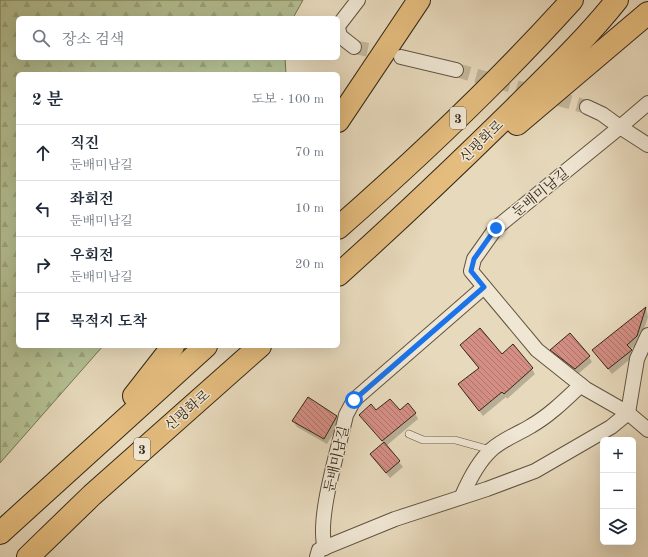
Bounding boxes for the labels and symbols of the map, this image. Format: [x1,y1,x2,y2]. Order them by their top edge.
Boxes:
road number: 3 [450,107,466,129]
street label: 신평화로 [457,117,506,166]
street label: 둔배미남길 [509,165,571,219]
route end [487,219,505,237]
street label: 신평화로 [162,387,213,434]
route start [345,391,363,409]
street label: 둔배미남길 [322,424,351,494]
road number: 3 [134,438,150,460]

